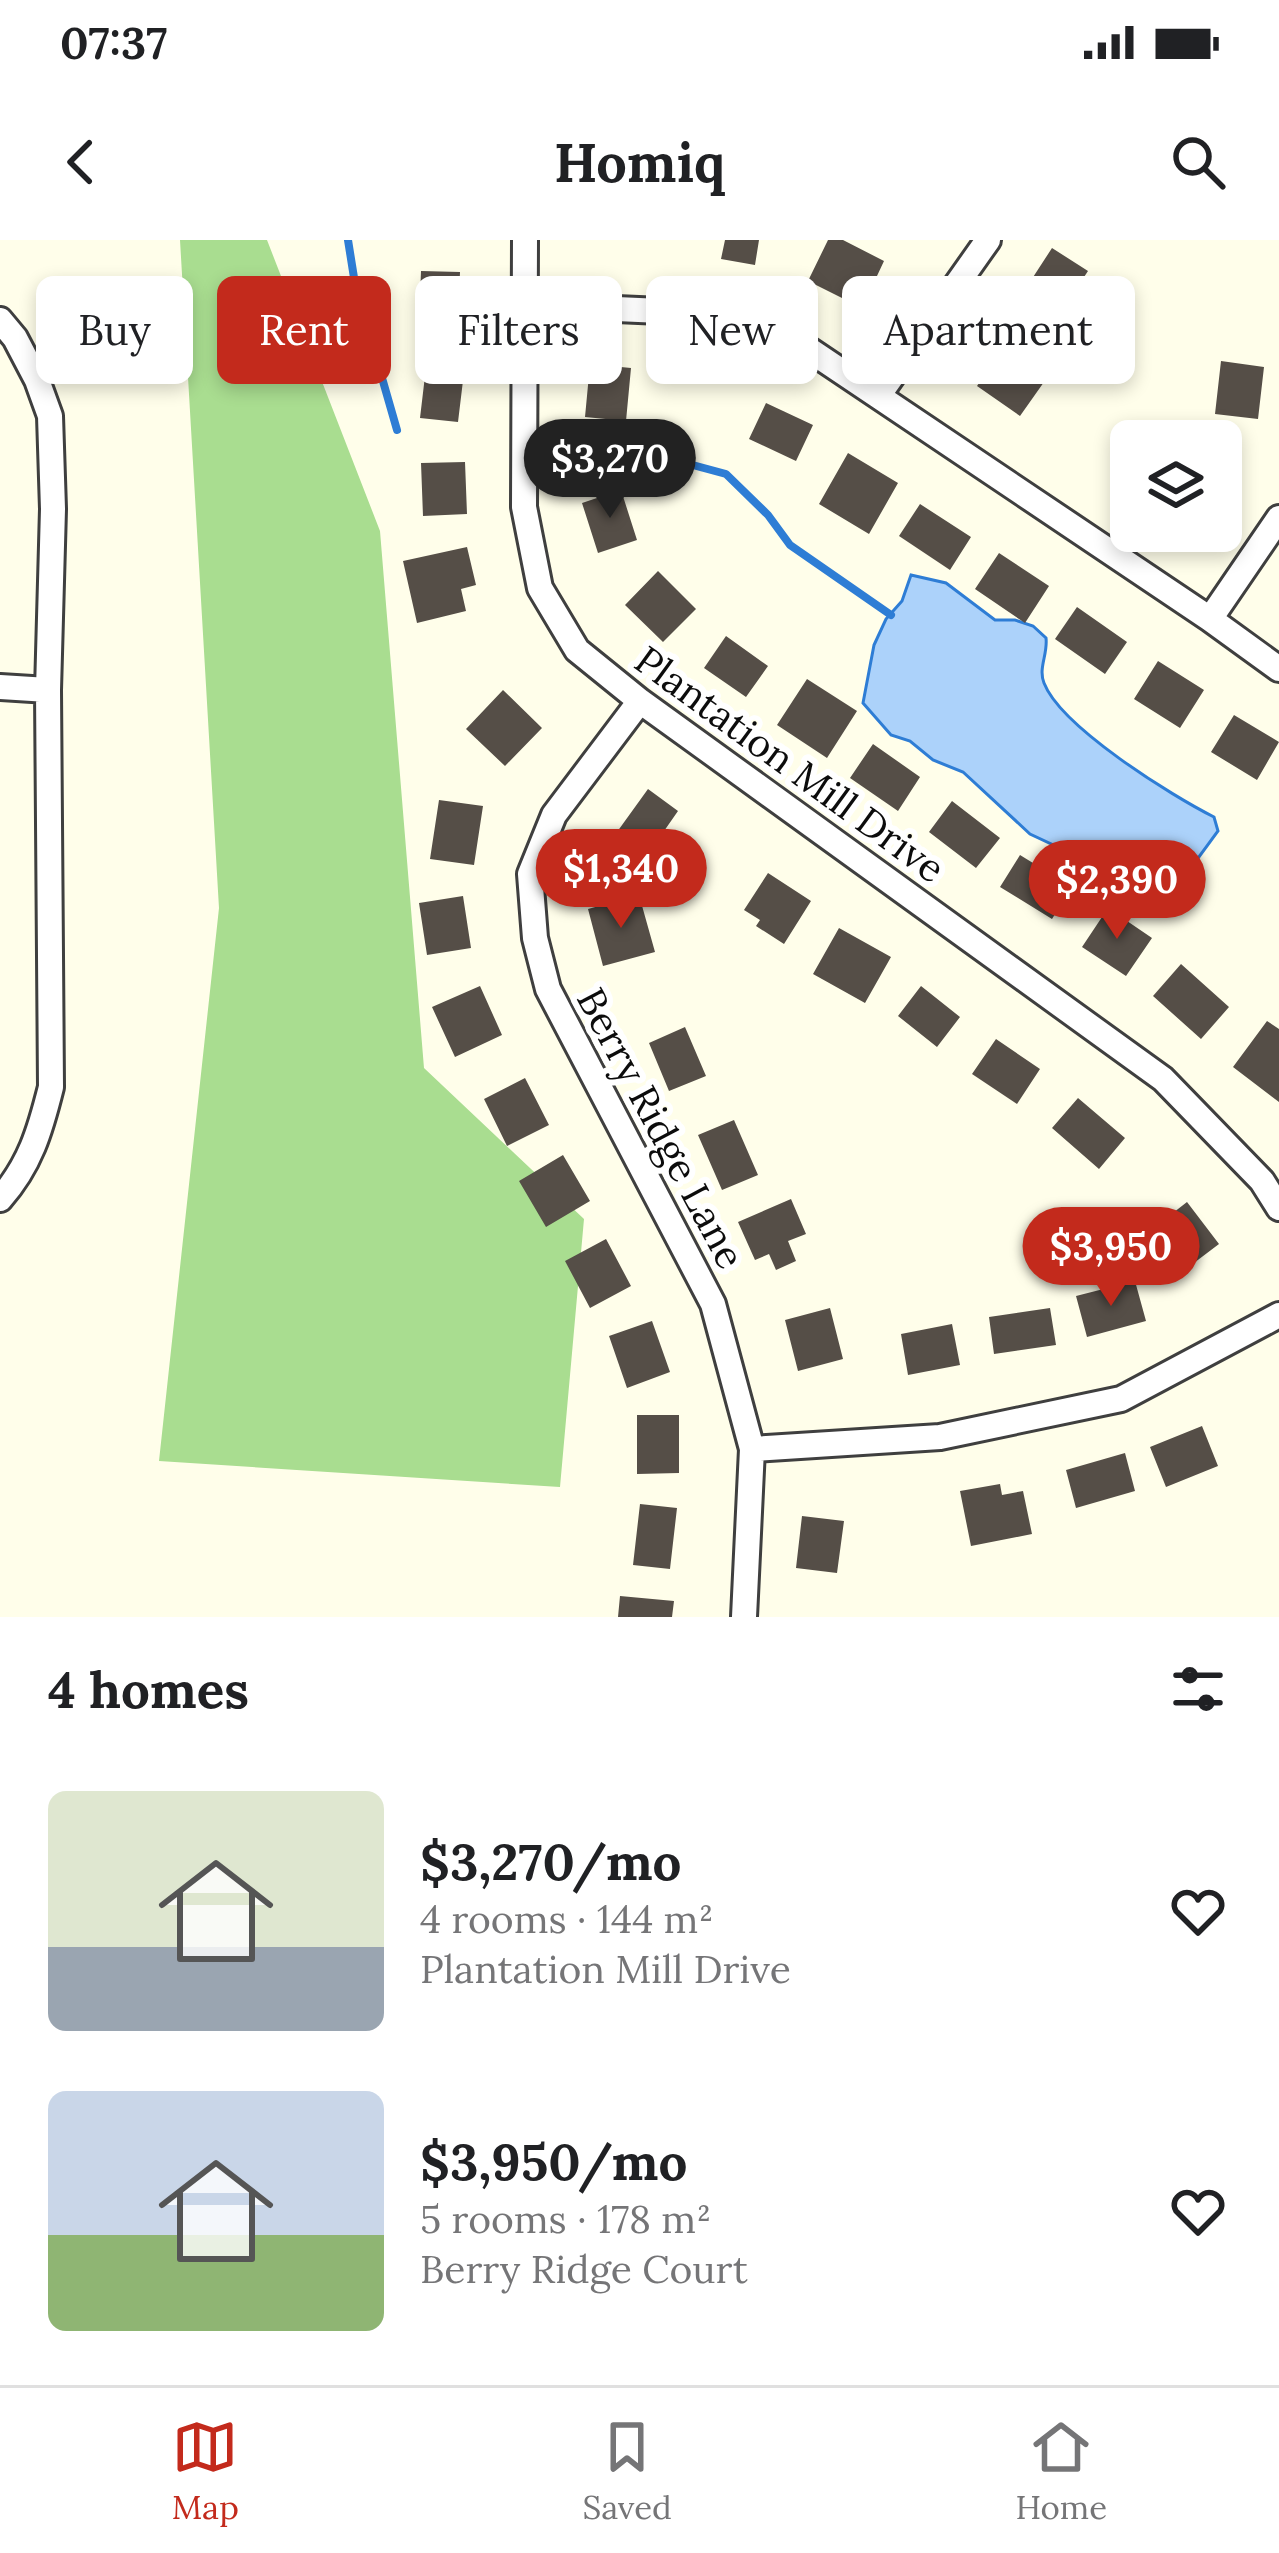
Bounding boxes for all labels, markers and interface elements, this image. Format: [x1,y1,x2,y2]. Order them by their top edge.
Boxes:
text: 07:37 [60,14,167,71]
text: Homiq [554,128,725,197]
icon: back [48,129,114,195]
icon: search [1165,129,1231,195]
chip: Buy [36,276,193,384]
chip: Rent [217,276,391,384]
chip: Filters [415,276,622,384]
chip: New [646,276,818,384]
chip: Apartment [842,276,1135,384]
pin: $3,270 [512,419,708,521]
map controls [1110,420,1242,552]
button: layers [1110,420,1242,552]
text: $3,270 [551,433,669,483]
street label: Plantation Mill Drive [625,635,955,893]
pin: $1,340 [523,829,719,931]
pin: $2,390 [1019,840,1215,942]
text: $1,340 [563,843,679,893]
text: $2,390 [1056,854,1178,904]
street label: Berry Ridge Lane [566,979,756,1277]
pin: $3,950 [1013,1207,1209,1309]
text: $3,950 [1050,1221,1172,1271]
icon: filters [1165,1656,1231,1722]
text: 4 homes [48,1657,249,1722]
text: $3,270/mo [420,1829,681,1894]
icon: home [144,1839,288,1983]
icon: heart [1165,1878,1231,1944]
text: 4 rooms · 144 m² [420,1894,713,1944]
text: Plantation Mill Drive [420,1944,791,1994]
text: $3,950/mo [420,2129,687,2194]
icon: home [144,2139,288,2283]
icon: heart [1165,2178,1231,2244]
text: 5 rooms · 178 m² [420,2194,711,2244]
text: Berry Ridge Court [420,2244,748,2294]
tab: Map [172,2414,239,2528]
tab: Saved [582,2414,672,2528]
tab: Home [1015,2414,1107,2528]

